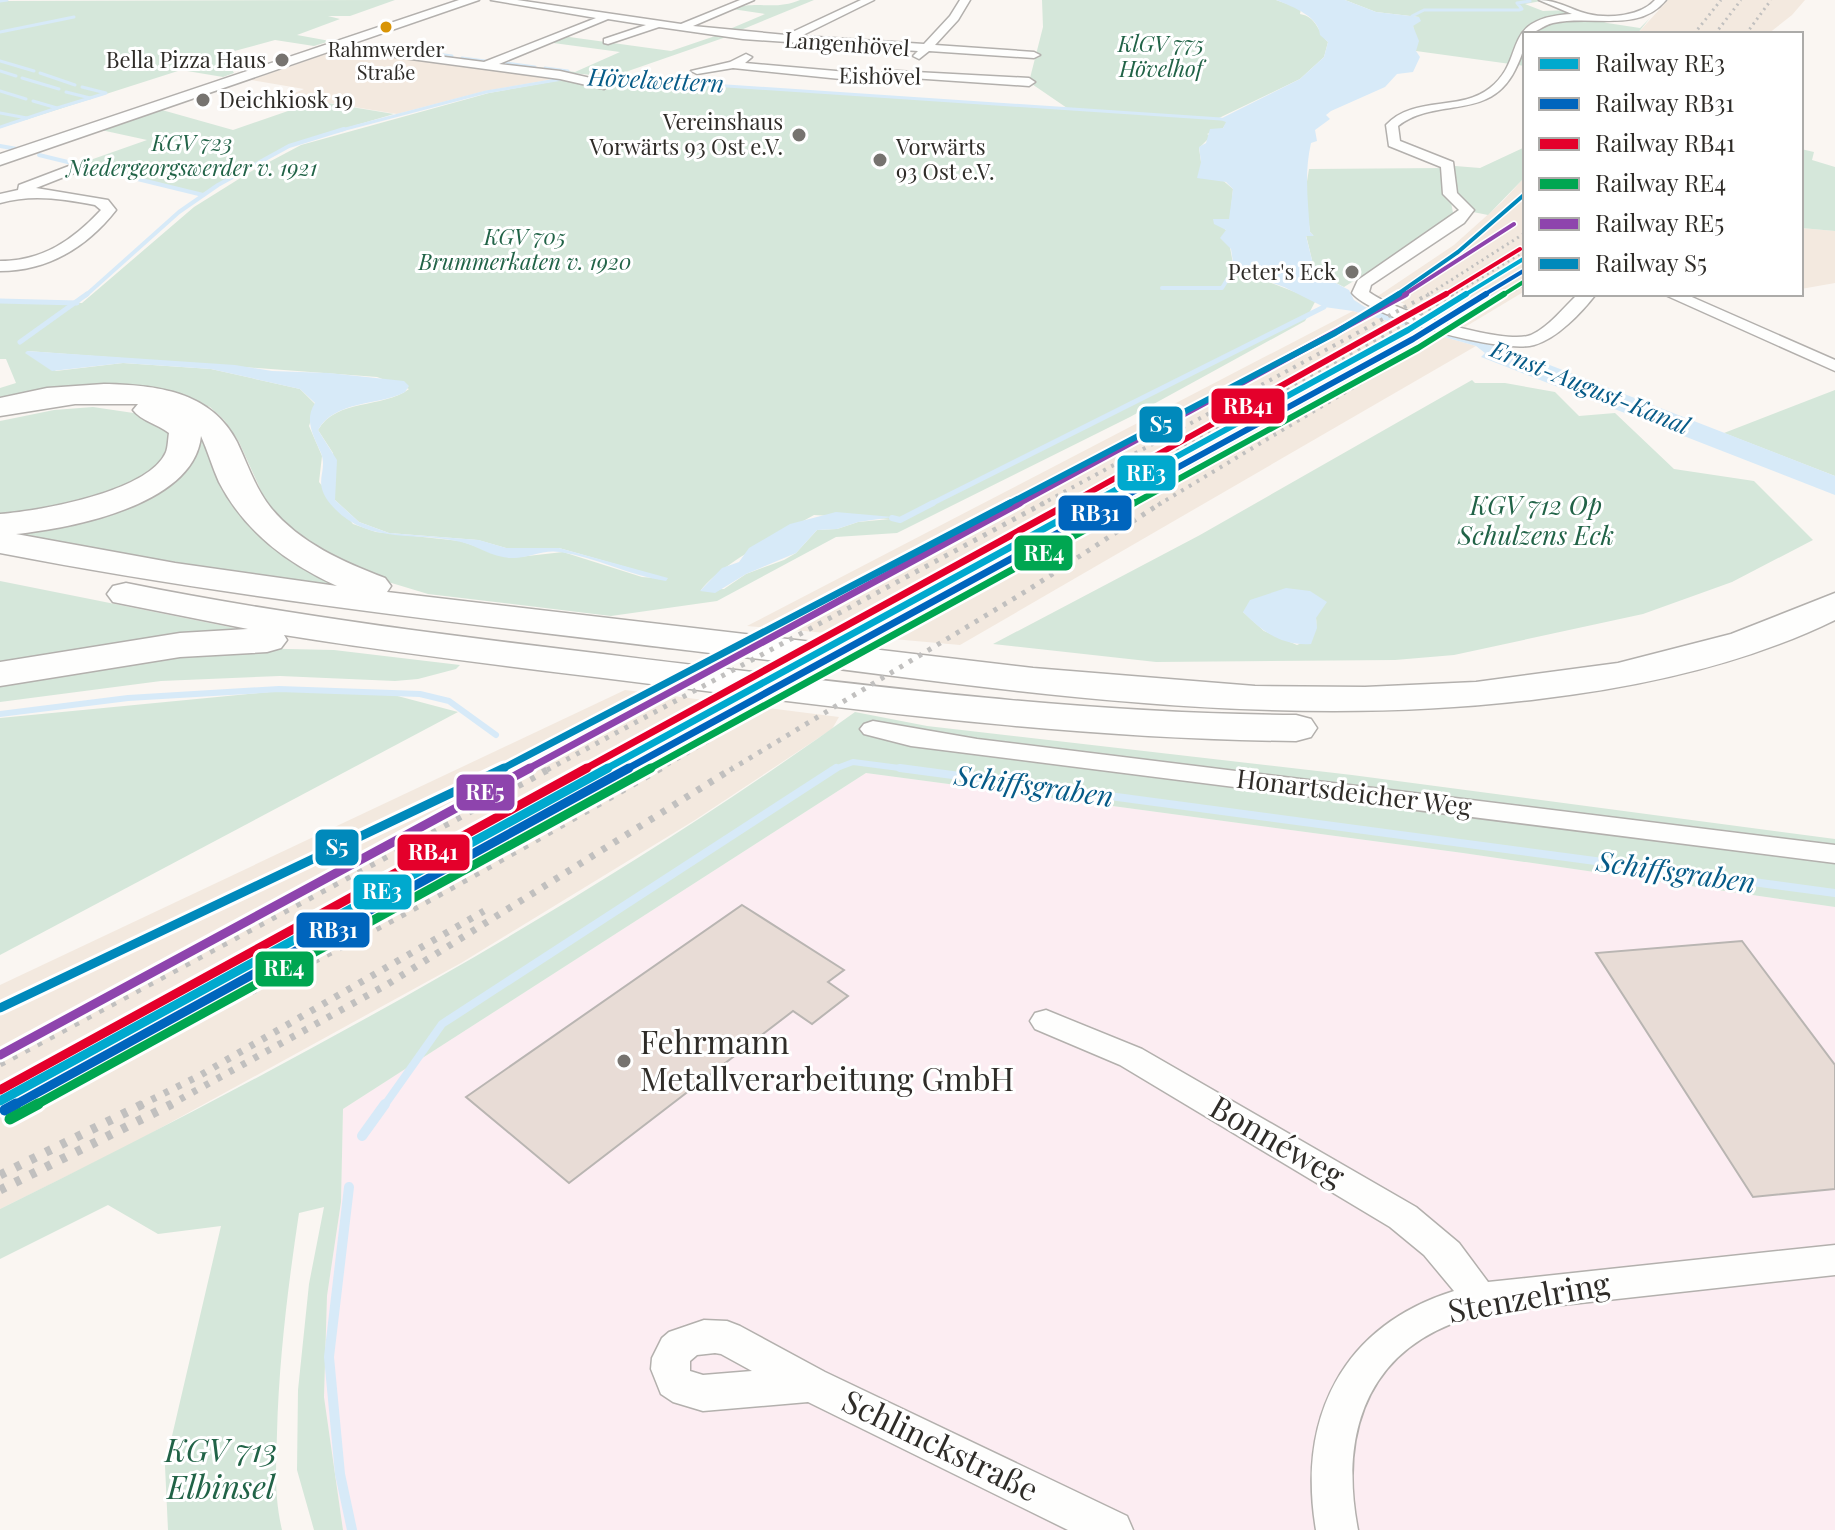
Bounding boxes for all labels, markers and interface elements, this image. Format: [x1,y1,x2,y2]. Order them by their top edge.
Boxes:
marker: Rahmwerder Straße [378,19,394,35]
street label: Langenhövel [784,24,911,62]
park label: KlGV 775 Hövelhof [1117,28,1207,83]
legend [1523,32,1803,296]
place label: Rahmwerder Straße [328,35,444,85]
place label: Bella Pizza Haus [106,44,266,74]
text: Railway RE3 [1595,46,1725,78]
marker: Bella Pizza Haus [273,51,291,69]
water label: Hövelwettern [586,59,725,99]
street label: Eishövel [839,59,922,91]
place label: Deichkiosk 19 [219,84,353,114]
text: Railway RB31 [1595,86,1734,118]
marker: Deichkiosk 19 [194,91,212,109]
place label: Vereinshaus Vorwärts 93 Ost e.V. [588,106,783,161]
marker: Vereinshaus Vorwärts 93 Ost e.V. [790,126,808,144]
text: Railway RB41 [1595,126,1735,158]
park label: KGV 723 Niedergeorgswerder v. 1921 [65,127,317,182]
place label: Vorwärts 93 Ost e.V. [895,131,994,186]
marker: Vorwärts 93 Ost e.V. [871,151,889,169]
text: Railway RE4 [1595,166,1726,198]
text: Railway RE5 [1595,206,1724,238]
park label: KGV 705 Brummerkaten v. 1920 [417,221,632,276]
text: Railway S5 [1595,246,1707,278]
place label: Peter's Eck [1228,256,1336,286]
marker: Peter's Eck [1343,263,1361,281]
water label: Ernst-August-Kanal [1486,331,1696,441]
line badge: RB41 [1210,387,1286,425]
text: RB41 [1223,390,1273,420]
line badge: S5 [1138,405,1184,444]
text: S5 [1150,408,1172,438]
line badge: RE3 [1116,454,1177,492]
text: RE3 [1126,457,1166,487]
park label: KGV 712 Op Schulzens Eck [1457,487,1614,552]
line badge: RB31 [1057,494,1133,532]
text: RB31 [1070,497,1120,527]
line badge: RE4 [1013,534,1074,572]
text: RE4 [1024,537,1064,567]
water label: Schiffsgraben [952,755,1116,814]
street label: Honartsdeicher Weg [1235,760,1474,823]
line badge: RE5 [455,773,516,812]
text: RE5 [465,776,505,806]
line badge: S5 [314,828,360,867]
text: S5 [326,831,348,861]
line badge: RB41 [396,833,471,872]
text: RB41 [408,836,458,866]
water label: Schiffsgraben [1594,841,1758,900]
line badge: RE3 [352,873,413,911]
text: RE3 [362,875,402,905]
line badge: RB31 [295,911,371,949]
text: RB31 [308,914,358,944]
line badge: RE4 [254,950,315,988]
text: RE4 [264,952,304,982]
place label: Fehrmann Metallverarbeitung GmbH [640,1019,1014,1099]
marker: Fehrmann Metallverarbeitung GmbH [615,1052,633,1070]
street label: Bonnéweg [1203,1084,1354,1196]
street label: Stenzelring [1444,1260,1613,1331]
street label: Schlinckstraße [836,1378,1046,1510]
park label: KGV 713 Elbinsel [163,1427,277,1507]

